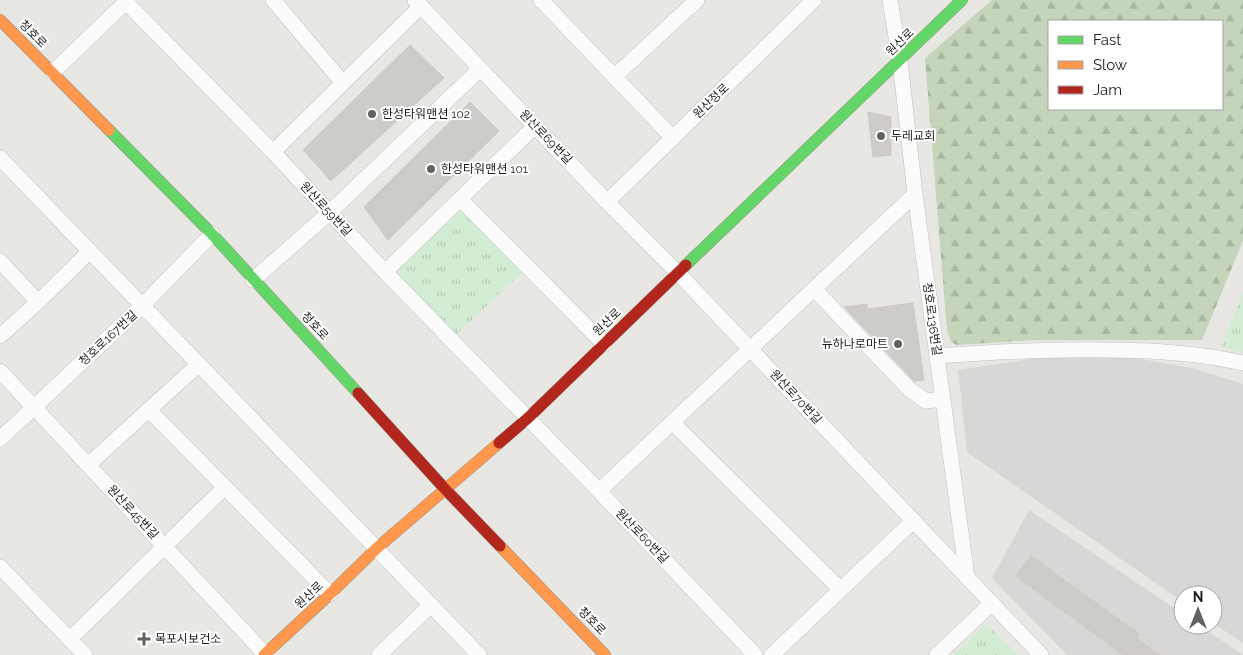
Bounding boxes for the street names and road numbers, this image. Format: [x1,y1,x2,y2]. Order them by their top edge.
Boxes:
street label: 청호로 [16,17,50,51]
street label: 원산로 [883,25,917,59]
street label: 원산정로 [690,81,732,121]
street label: 원산로69번길 [517,107,575,167]
street label: 원산로59번길 [297,179,355,239]
street label: 청호로136번길 [920,281,944,357]
street label: 원산로 [590,305,624,339]
street label: 청호로167번길 [76,308,140,368]
street label: 청호로 [299,309,331,343]
street label: 원산로70번길 [767,367,825,427]
street label: 원산로45번길 [105,482,161,542]
street label: 원산로60번길 [613,506,671,566]
street label: 원산로 [292,579,326,611]
street label: 청호로 [575,604,609,638]

